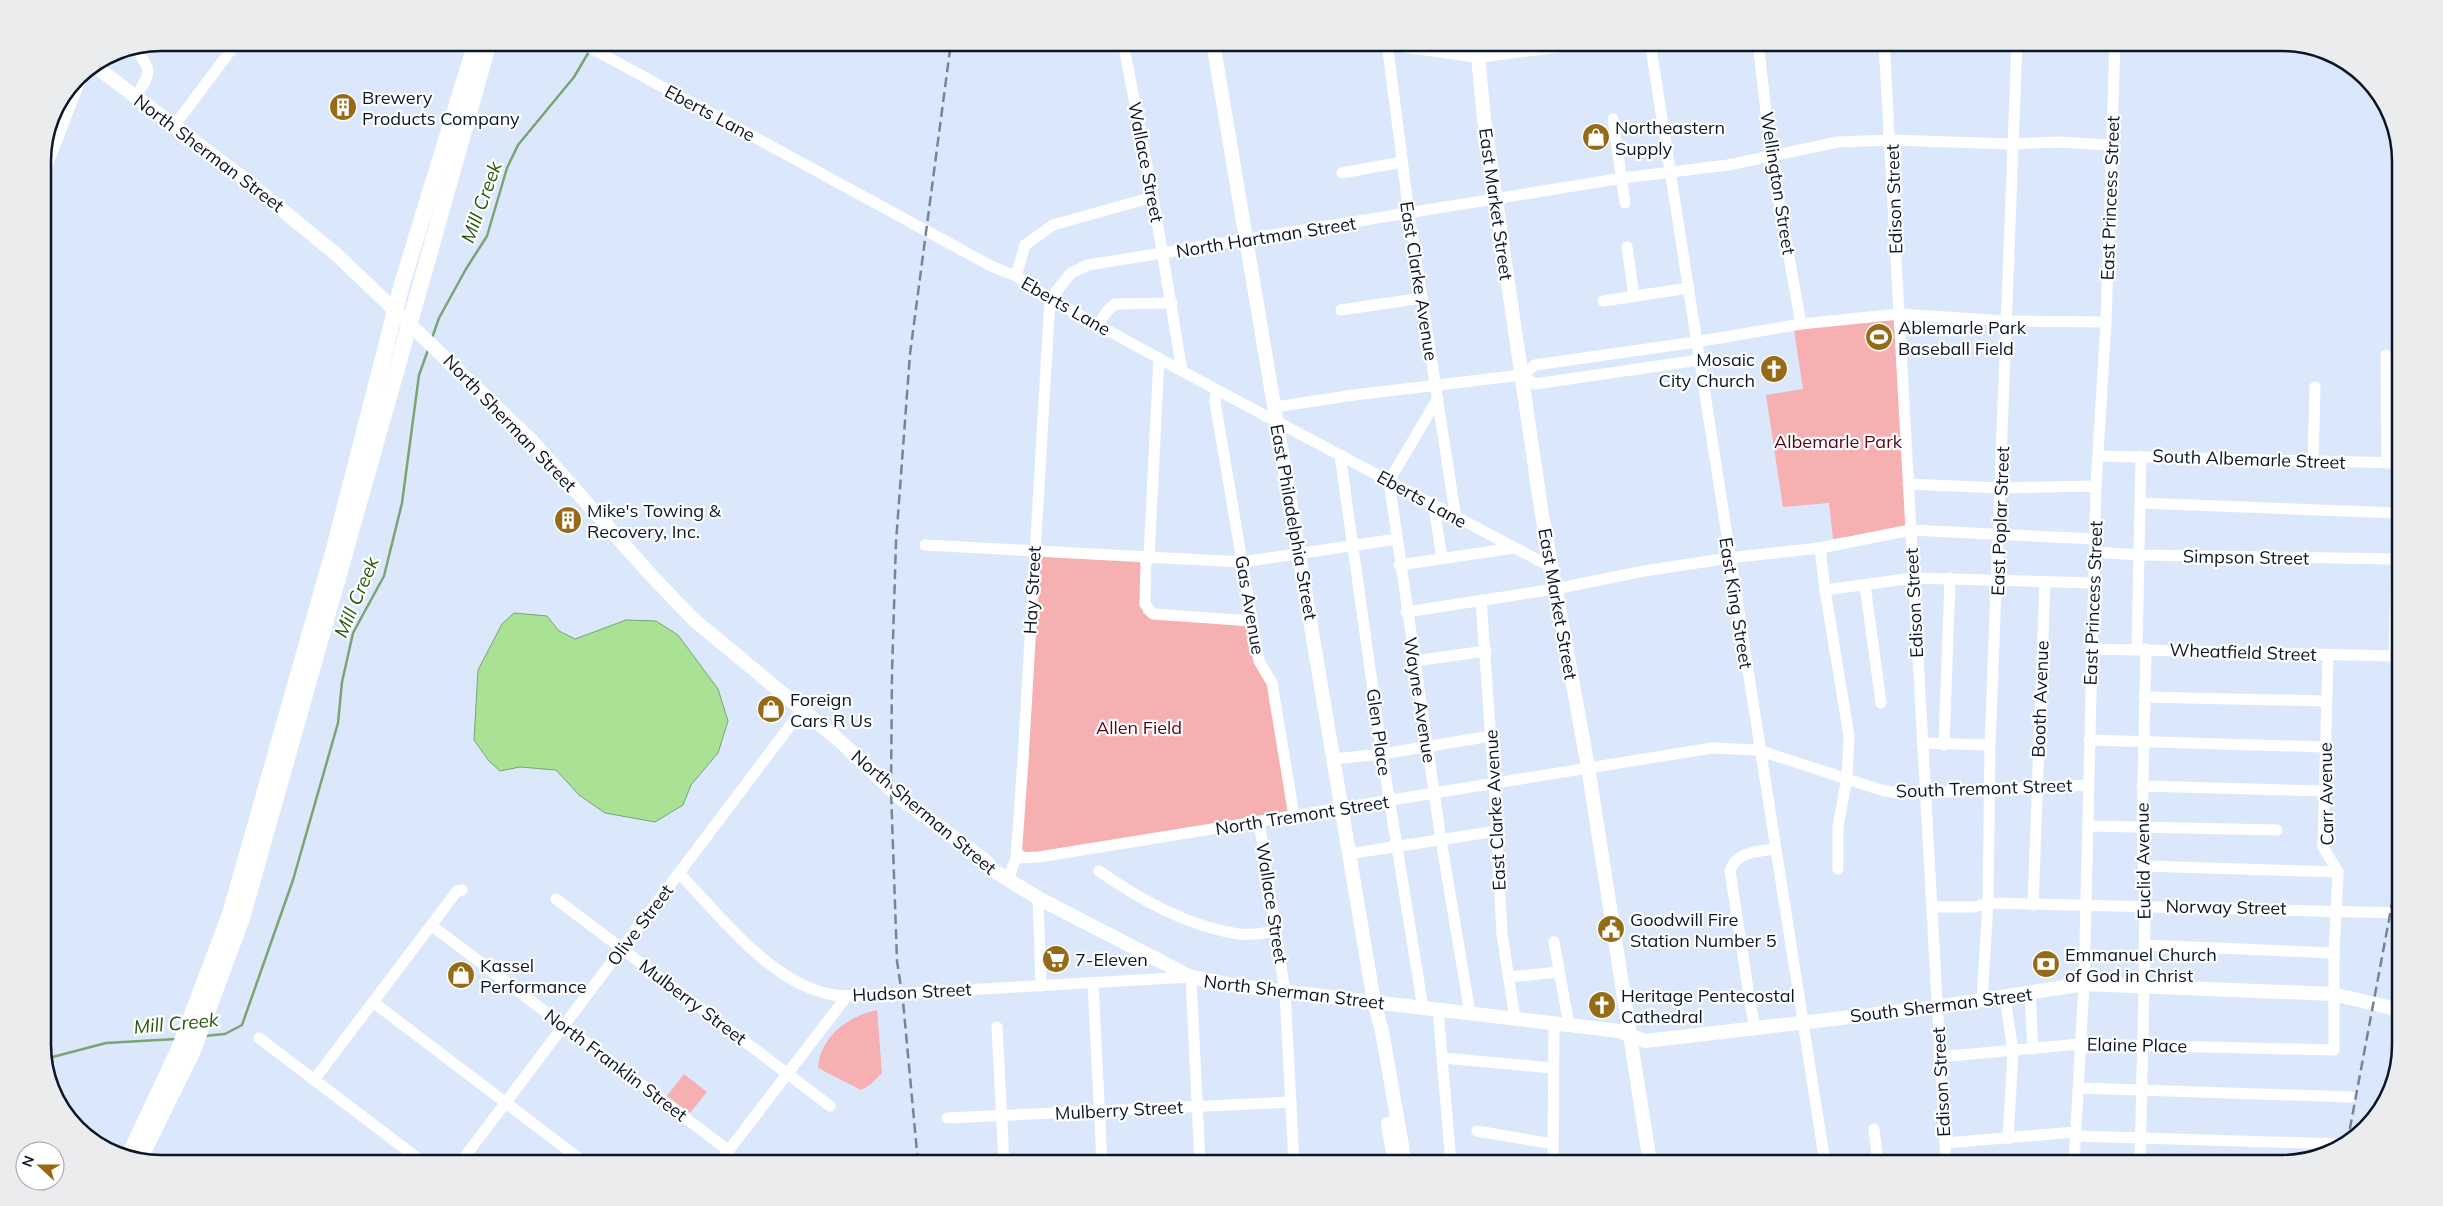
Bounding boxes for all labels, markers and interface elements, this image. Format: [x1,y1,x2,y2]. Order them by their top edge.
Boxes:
street label: Eberts Lane [661,80,759,146]
place label: Brewery Products Company [362,86,520,130]
street label: North Sherman Street [129,89,289,217]
building icon: Brewery Products Company [328,92,358,122]
street label: Wallace Street [1123,100,1169,224]
street label: Wellington Street [1755,110,1801,256]
street label: East Princess Street [2096,115,2124,281]
place label: Northeastern Supply [1615,116,1725,160]
shop icon: Northeastern Supply [1581,122,1611,152]
street label: East Market Street [1474,126,1518,282]
street label: Edison Street [1881,144,1907,254]
water label: Mill Creek [455,157,507,246]
street label: East Clarke Avenue [1395,200,1443,362]
street label: North Hartman Street [1174,211,1358,263]
street label: Eberts Lane [1017,271,1115,341]
place label: Ablemarle Park Baseball Field [1898,316,2027,360]
sports icon: Ablemarle Park Baseball Field [1864,322,1894,352]
place label: Mosaic City Church [1659,348,1755,392]
street label: North Sherman Street [439,350,581,496]
church icon: Mosaic City Church [1759,354,1789,384]
street label: East Philadelphia Street [1265,422,1323,622]
park label: Albemarle Park [1774,430,1903,453]
street label: South Albemarle Street [2152,444,2346,474]
street label: East Poplar Street [1986,446,2014,596]
street label: Eberts Lane [1373,465,1471,533]
place label: Mike's Towing & Recovery, Inc. [587,499,722,543]
building icon: Mike's Towing & Recovery, Inc. [553,505,583,535]
street label: East Princess Street [2079,520,2107,686]
street label: East Market Street [1533,526,1583,682]
street label: East King Street [1714,536,1758,670]
street label: Simpson Street [2183,544,2309,570]
street label: Hay Street [1018,545,1046,635]
street label: Edison Street [1900,548,1928,658]
water label: Mill Creek [328,552,384,641]
street label: Gas Avenue [1230,554,1270,656]
street label: Wayne Avenue [1399,635,1441,765]
street label: Wheatfield Street [2169,638,2317,666]
street label: Booth Avenue [2026,640,2054,758]
street label: Glen Place [1362,687,1396,777]
place label: Foreign Cars R Us [790,688,872,732]
shop icon: Foreign Cars R Us [756,694,786,724]
park label: Allen Field [1096,716,1182,739]
street label: East Clarke Avenue [1479,729,1511,891]
street label: Carr Avenue [2314,742,2338,846]
street label: North Sherman Street [847,745,1001,879]
street label: South Tremont Street [1895,773,2073,803]
street label: North Tremont Street [1214,790,1390,840]
street label: Euclid Avenue [2130,802,2156,920]
street label: Wallace Street [1251,841,1293,965]
street label: Olive Street [602,880,678,970]
street label: Norway Street [2165,894,2287,920]
place label: Goodwill Fire Station Number 5 [1630,908,1777,952]
public building icon: Goodwill Fire Station Number 5 [1596,914,1626,944]
place label: Emmanuel Church of God in Christ [2065,943,2217,987]
supermarket icon: 7-Eleven [1041,944,1071,974]
place label: 7-Eleven [1075,948,1148,971]
bank icon: Emmanuel Church of God in Christ [2031,949,2061,979]
place label: Kassel Performance [480,954,586,998]
street label: Mulberry Street [635,954,751,1050]
shop icon: Kassel Performance [446,960,476,990]
street label: North Sherman Street [1202,969,1386,1015]
street label: Hudson Street [852,977,972,1007]
street label: South Sherman Street [1849,982,2033,1028]
place label: Heritage Pentecostal Cathedral [1621,984,1795,1028]
church icon: Heritage Pentecostal Cathedral [1587,990,1617,1020]
street label: North Franklin Street [540,1004,692,1126]
water label: Mill Creek [133,1007,221,1039]
street label: Edison Street [1927,1027,1955,1137]
street label: Elaine Place [2087,1033,2187,1057]
street label: Mulberry Street [1054,1095,1184,1125]
north arrow [15,1141,65,1191]
text: N [18,1153,38,1170]

